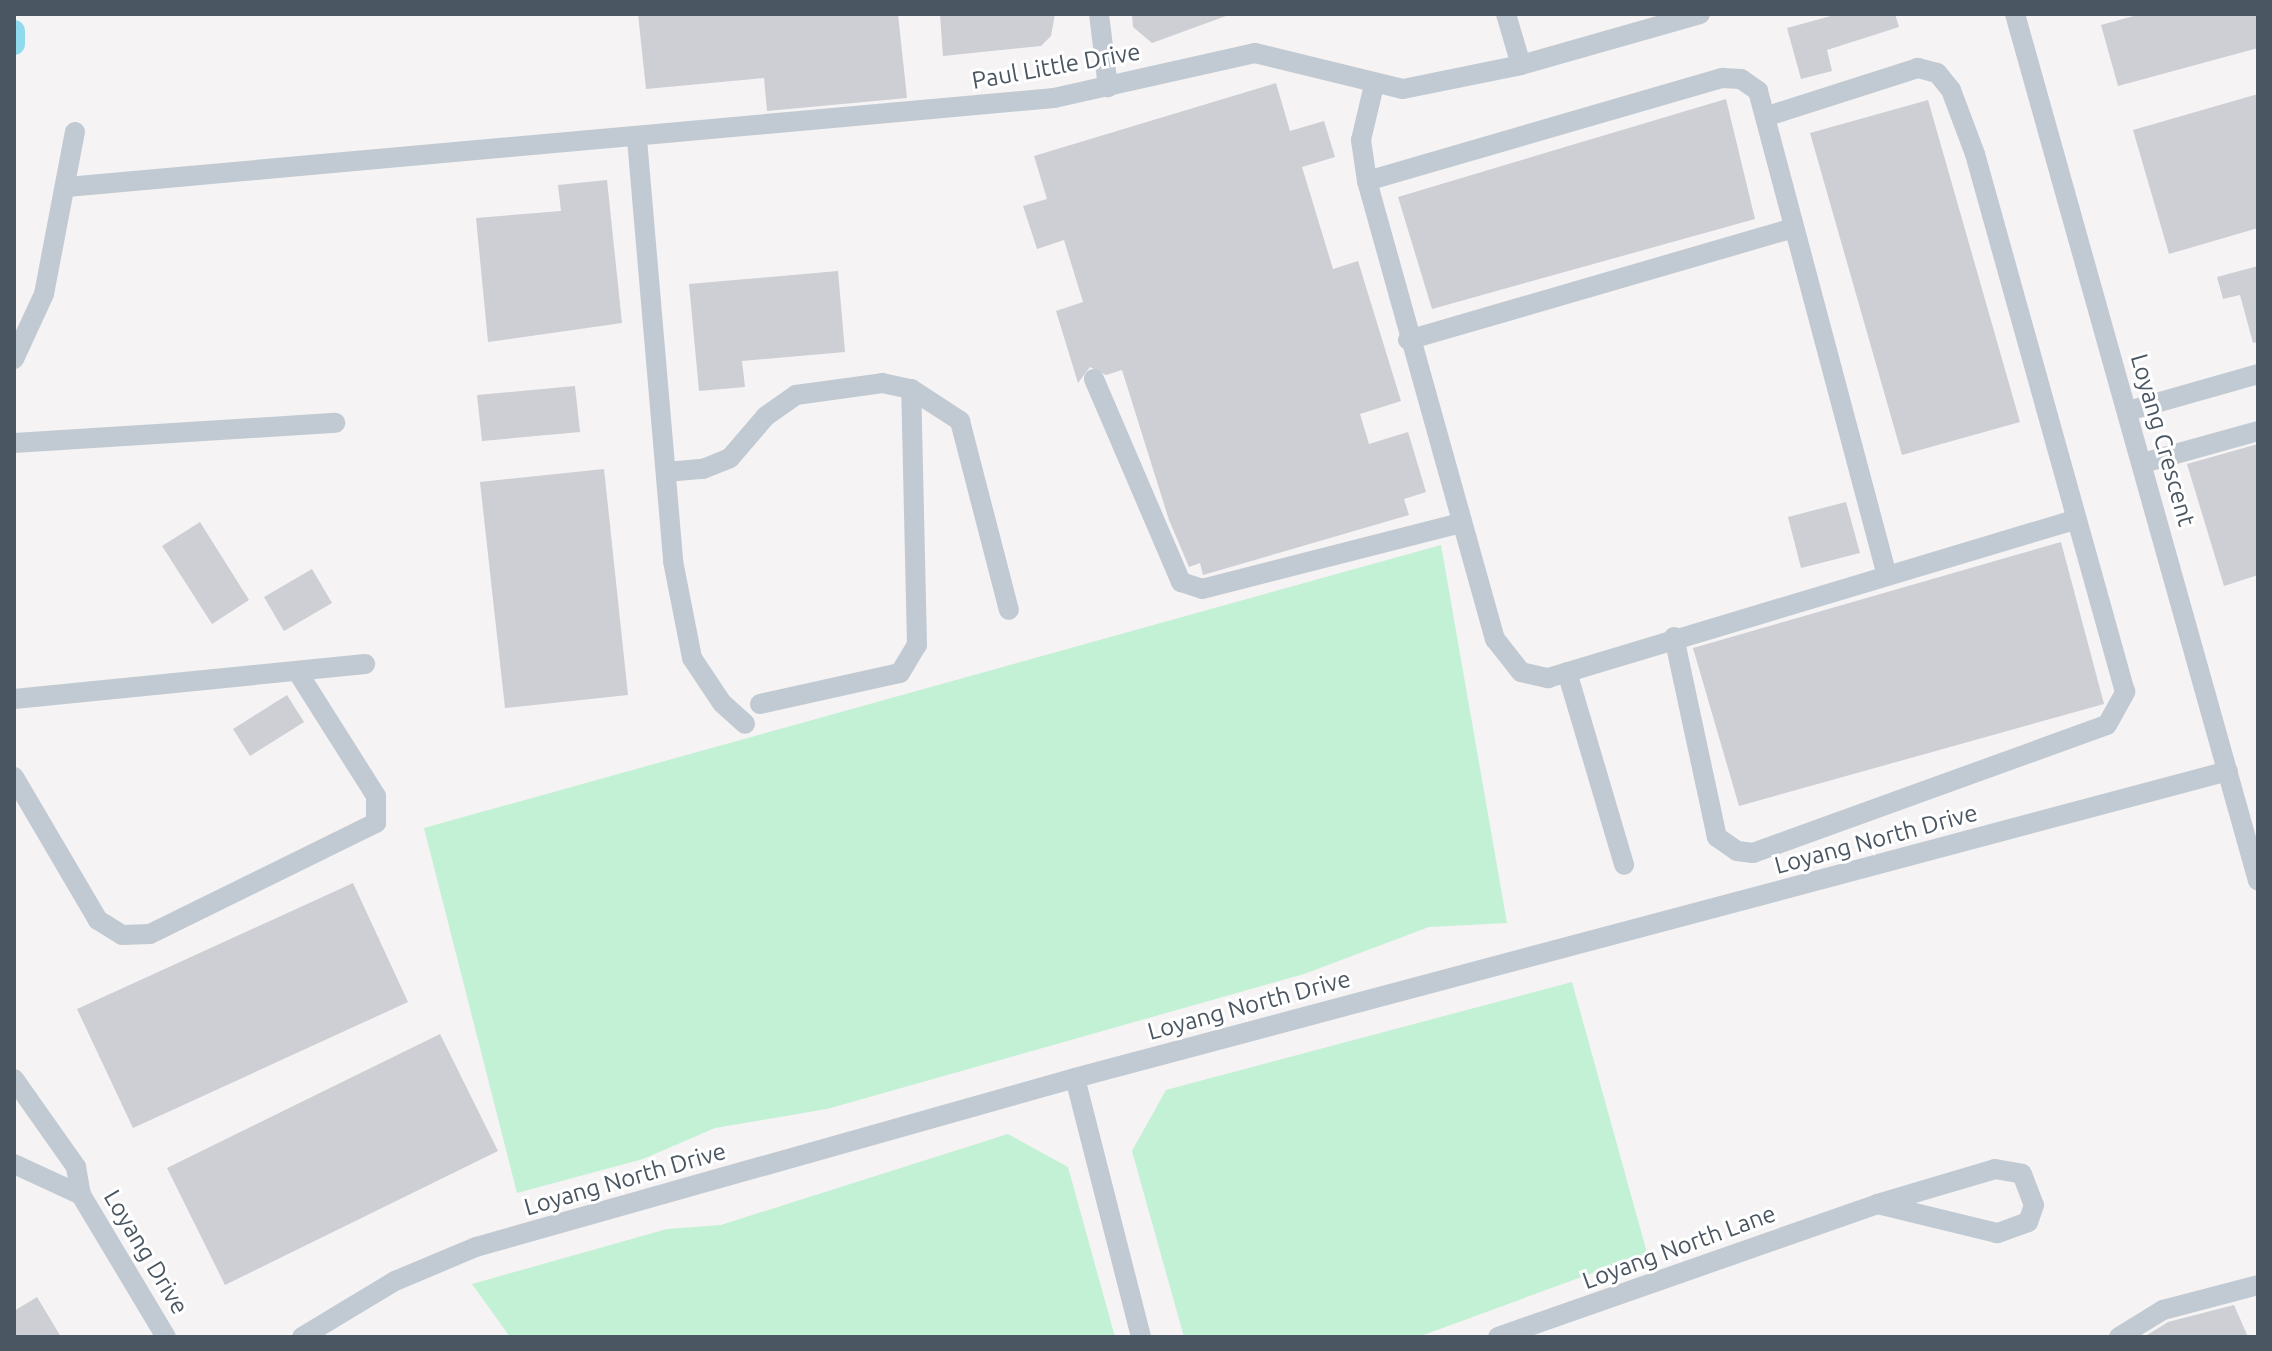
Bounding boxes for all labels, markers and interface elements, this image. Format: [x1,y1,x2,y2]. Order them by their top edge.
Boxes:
street label: Paul Little Drive [969,37,1143,95]
street label: Loyang Crescent [2125,350,2201,530]
street label: Loyang North Drive [1771,798,1981,880]
street label: Loyang North Drive [1144,964,1354,1046]
street label: Loyang North Drive [521,1136,729,1222]
street label: Loyang Drive [98,1185,194,1319]
street label: Loyang North Lane [1578,1199,1780,1295]

